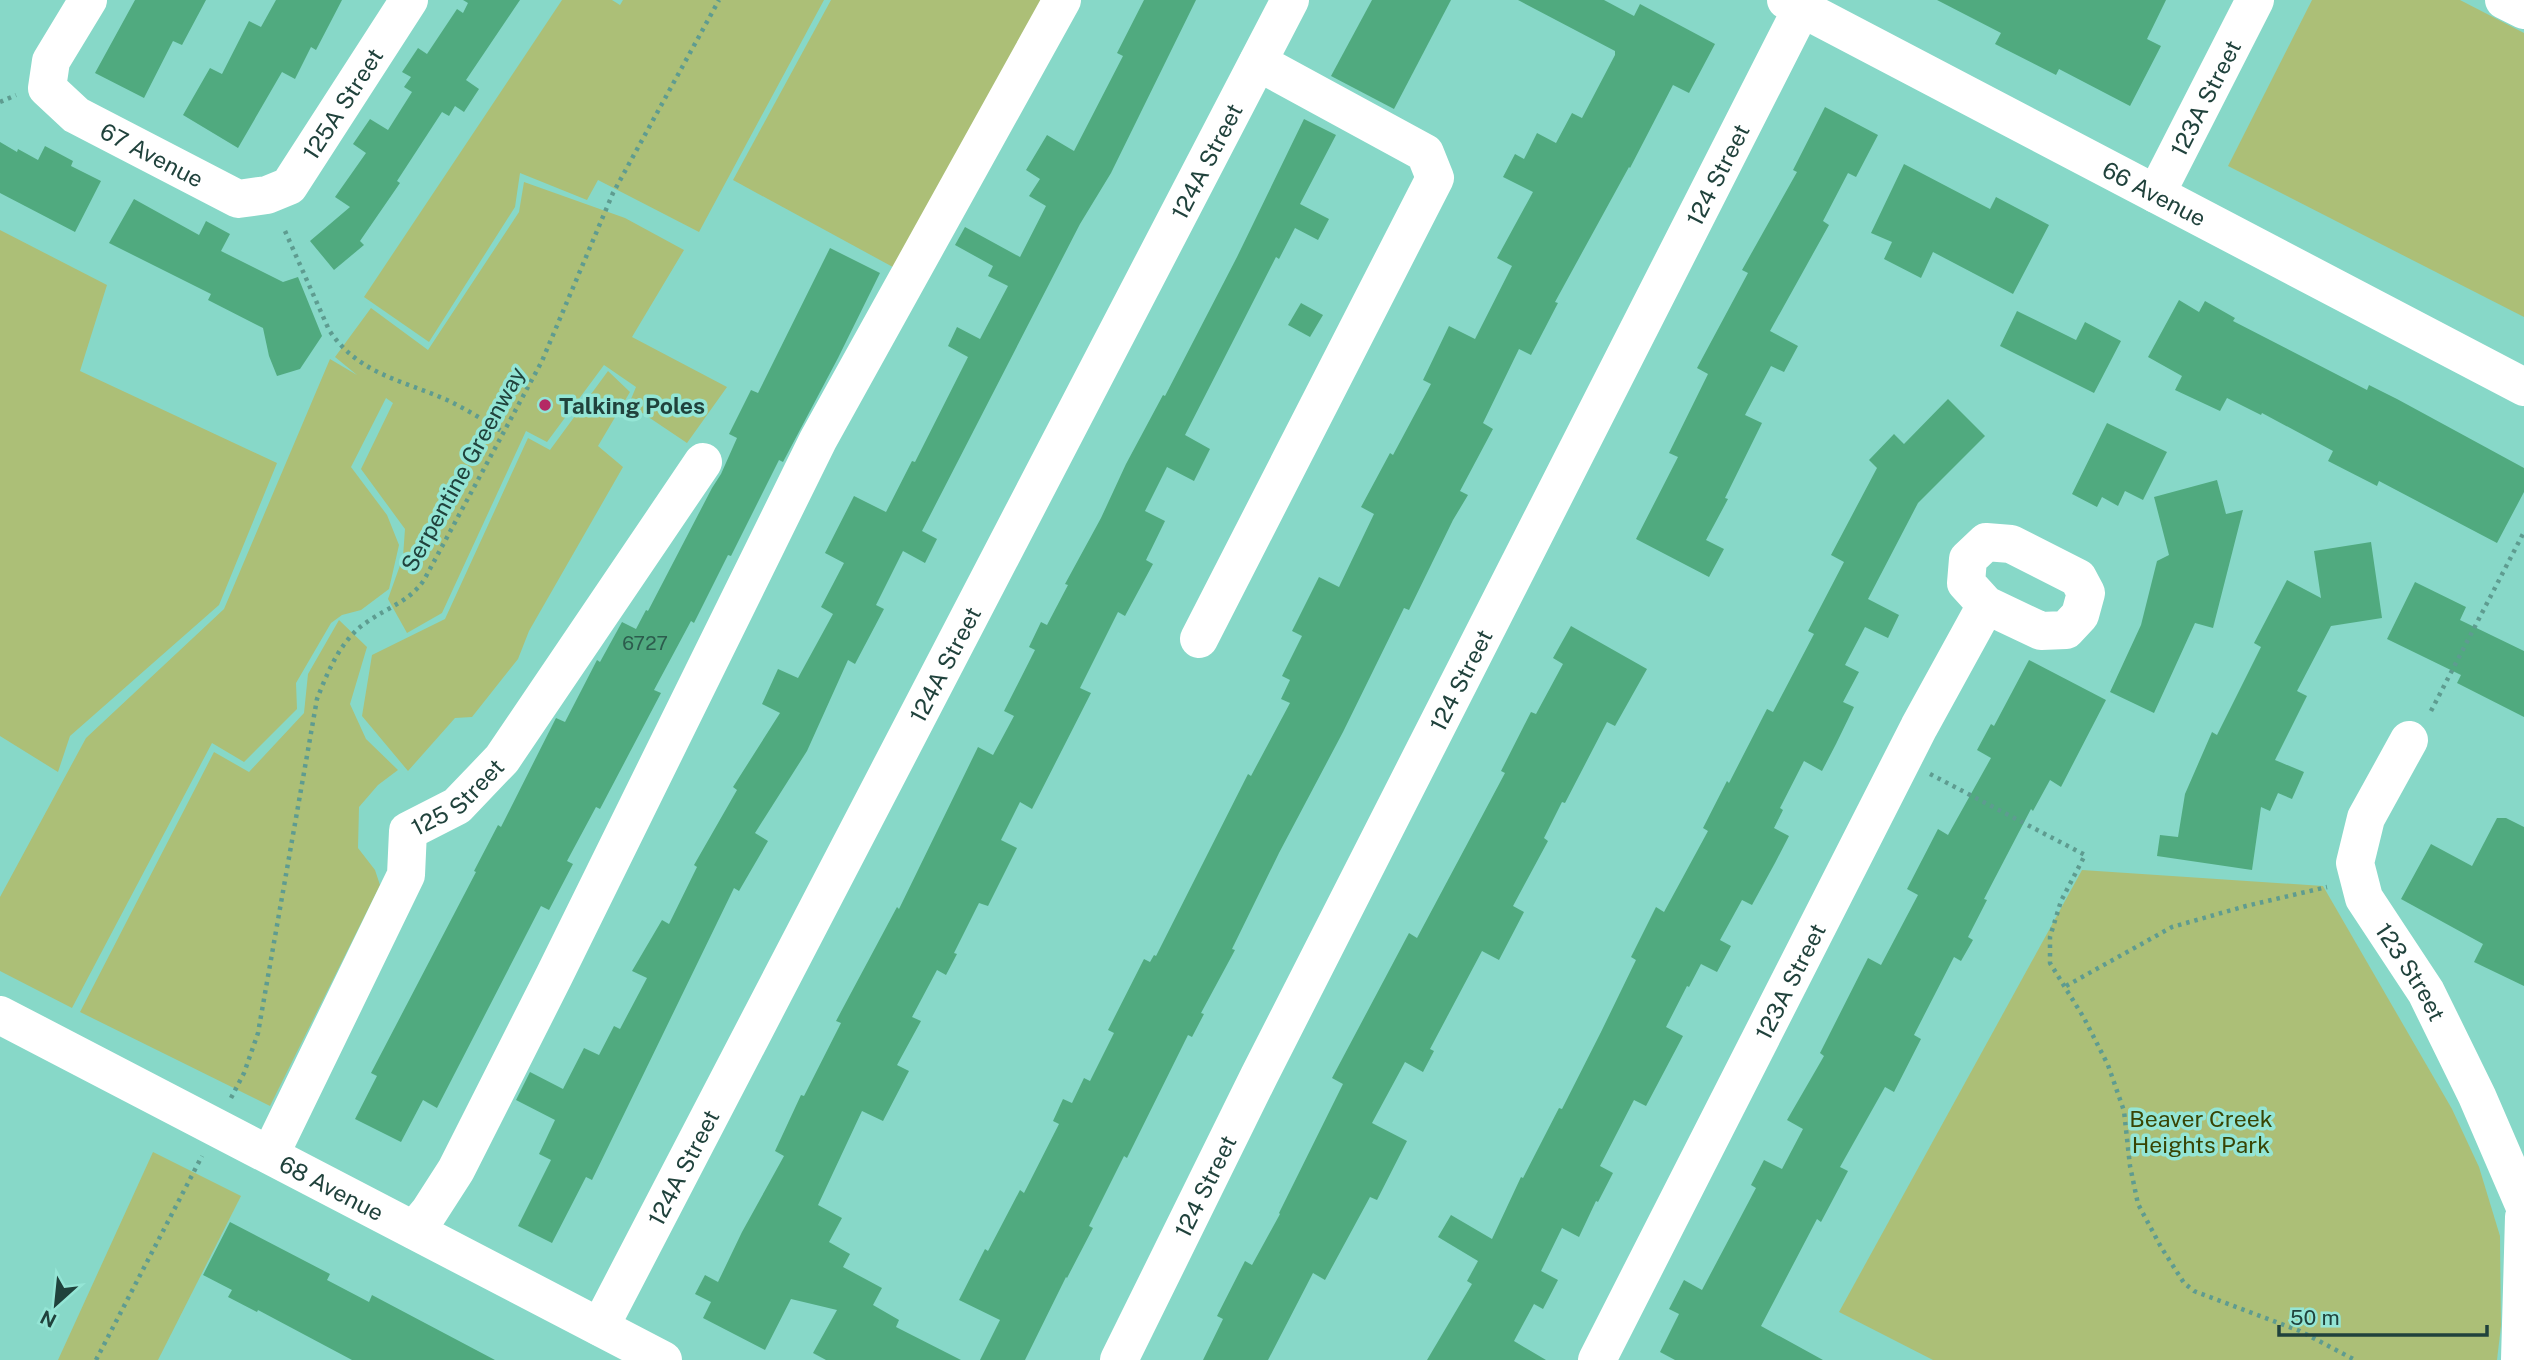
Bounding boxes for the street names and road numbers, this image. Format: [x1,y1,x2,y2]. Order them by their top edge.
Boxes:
street label: 123A Street [2164,35,2246,160]
street label: 125A Street [296,43,388,164]
street label: 124A Street [1165,99,1247,224]
street label: 67 Avenue [96,117,208,192]
street label: 124 Street [1680,119,1754,230]
street label: 66 Avenue [2098,155,2211,231]
street label: Serpentine Greenway [395,362,531,576]
street label: 124A Street [903,602,986,727]
street label: 124 Street [1423,625,1497,735]
street label: 125 Street [407,753,509,841]
street label: 123 Street [2370,918,2451,1025]
street label: 123A Street [1749,919,1830,1044]
street label: 124A Street [642,1105,724,1230]
street label: 124 Street [1168,1131,1241,1241]
street label: 68 Avenue [275,1149,388,1226]

